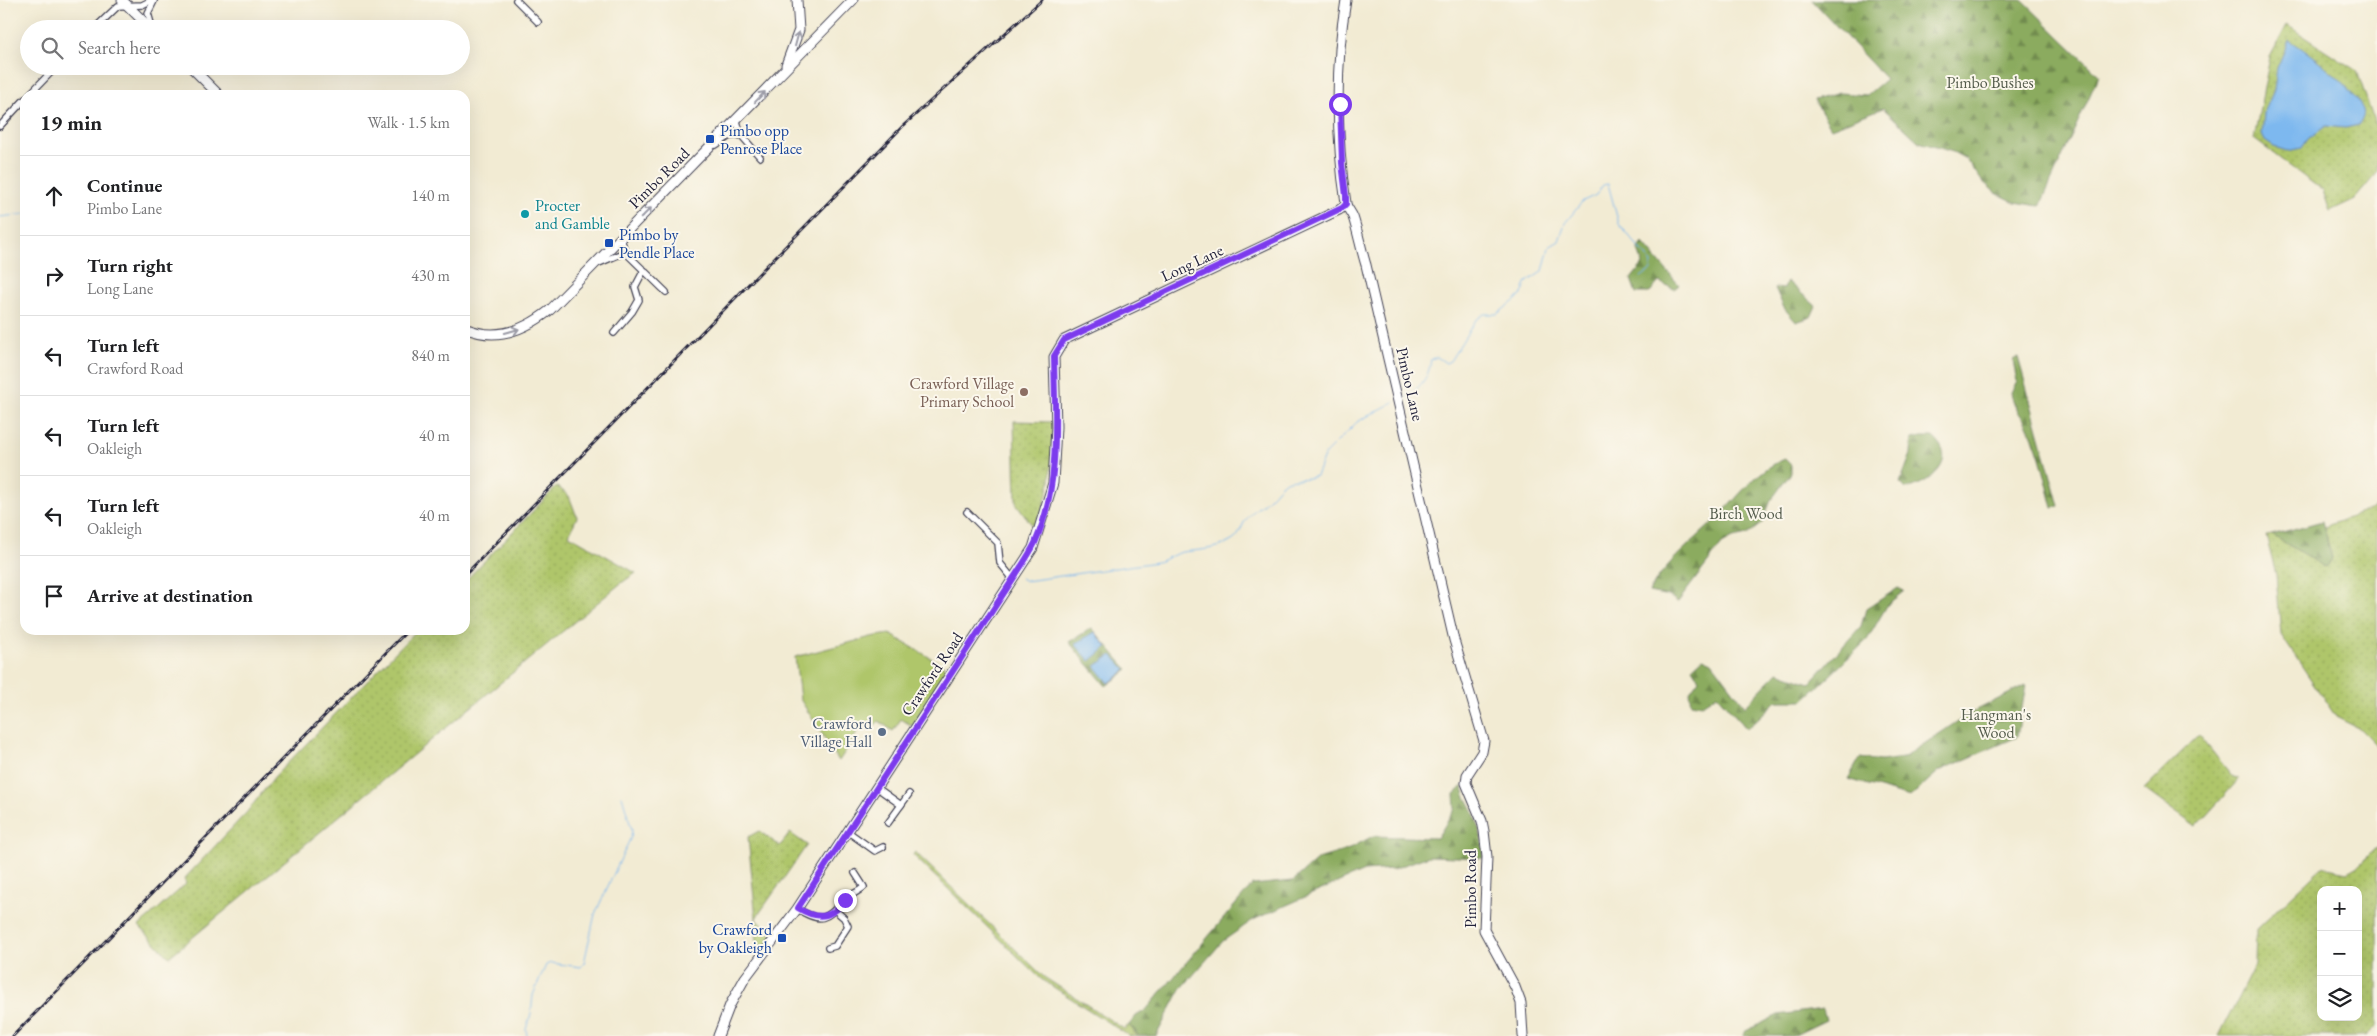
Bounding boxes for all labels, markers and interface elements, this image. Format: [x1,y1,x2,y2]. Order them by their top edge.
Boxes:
search box [20,20,470,75]
one-way arrow [793,31,802,47]
icon: search [38,34,66,62]
text: Search here [78,35,160,60]
park label: Pimbo Bushes [1946,72,2034,93]
one-way arrow [754,90,766,103]
route start [1329,93,1352,116]
text: 19 min [40,109,102,136]
text: Walk · 1.5 km [367,112,450,133]
place label: Pimbo opp Penrose Place [720,120,802,159]
marker: Pimbo opp Penrose Place [704,133,716,145]
street label: Pimbo Road [624,142,695,213]
text: Continue [87,173,162,198]
icon: ahead [40,182,68,210]
text: 140 m [411,185,450,206]
place label: Procter and Gamble [535,195,610,234]
text: Pimbo Lane [87,198,162,219]
one-way arrow [640,207,652,219]
marker: Procter and Gamble [519,208,531,220]
place label: Pimbo by Pendle Place [619,224,695,263]
marker: Pimbo by Pendle Place [603,237,615,249]
street label: Long Lane [1158,239,1226,287]
text: Turn right [87,253,173,278]
icon: right [40,262,68,290]
text: 430 m [411,265,450,286]
text: Long Lane [87,278,153,299]
one-way arrow [504,325,520,335]
text: Turn left [87,333,159,358]
icon: left [40,342,68,370]
text: 840 m [411,345,450,366]
street label: Pimbo Lane [1391,345,1429,423]
text: Crawford Road [87,358,183,379]
place label: Crawford Village Primary School [909,373,1014,412]
marker: Crawford Village Primary School [1018,386,1030,398]
text: Turn left [87,413,159,438]
icon: left [40,422,68,450]
text: 40 m [419,425,450,446]
text: Oakleigh [87,438,142,459]
text: Turn left [87,493,159,518]
icon: left [40,502,68,530]
park label: Birch Wood [1709,503,1784,524]
text: 40 m [419,505,450,526]
text: Oakleigh [87,518,142,539]
icon: arrive [40,582,68,610]
text: Arrive at destination [87,583,253,608]
street label: Crawford Road [896,627,968,720]
park label: Hangman's Wood [1961,704,2031,743]
place label: Crawford Village Hall [800,713,873,752]
marker: Crawford Village Hall [876,726,888,738]
street label: Pimbo Road [1460,849,1481,928]
map controls [2317,886,2362,1021]
button: + [2317,886,2362,931]
route end [834,889,857,912]
place label: Crawford by Oakleigh [699,919,773,958]
button: − [2317,931,2362,976]
marker: Crawford by Oakleigh [776,932,788,944]
button: layers [2317,976,2362,1021]

